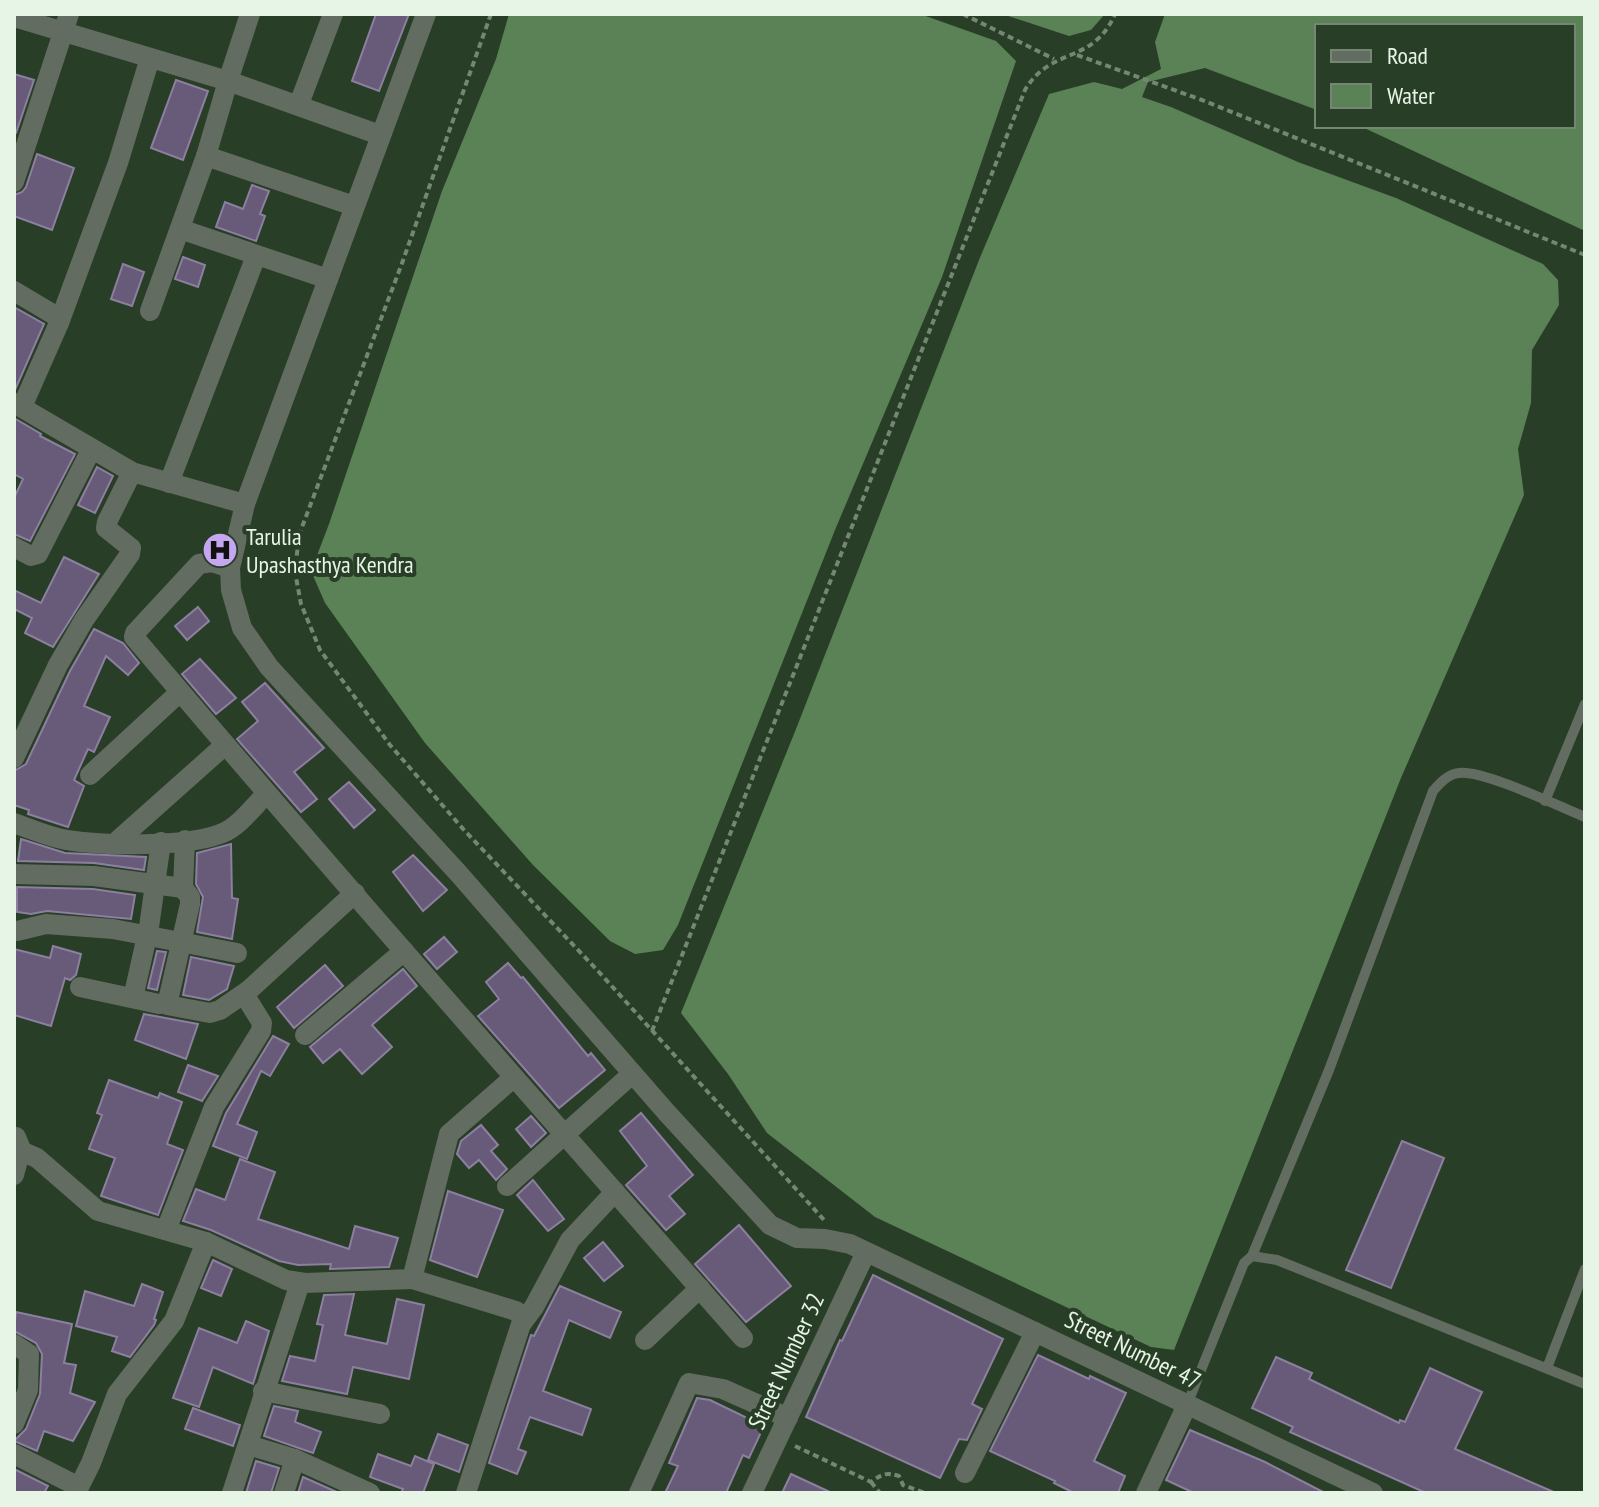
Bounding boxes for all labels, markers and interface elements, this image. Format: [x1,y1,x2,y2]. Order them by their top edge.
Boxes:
legend [1315,24,1575,128]
text: Road [1387,40,1428,71]
text: Water [1387,80,1435,111]
place label: Tarulia Upashasthya Kendra [246,521,414,580]
hospital icon: Tarulia Upashasthya Kendra [201,531,239,569]
street label: Street Number 32 [741,1288,831,1434]
street label: Street Number 47 [1060,1304,1206,1396]

